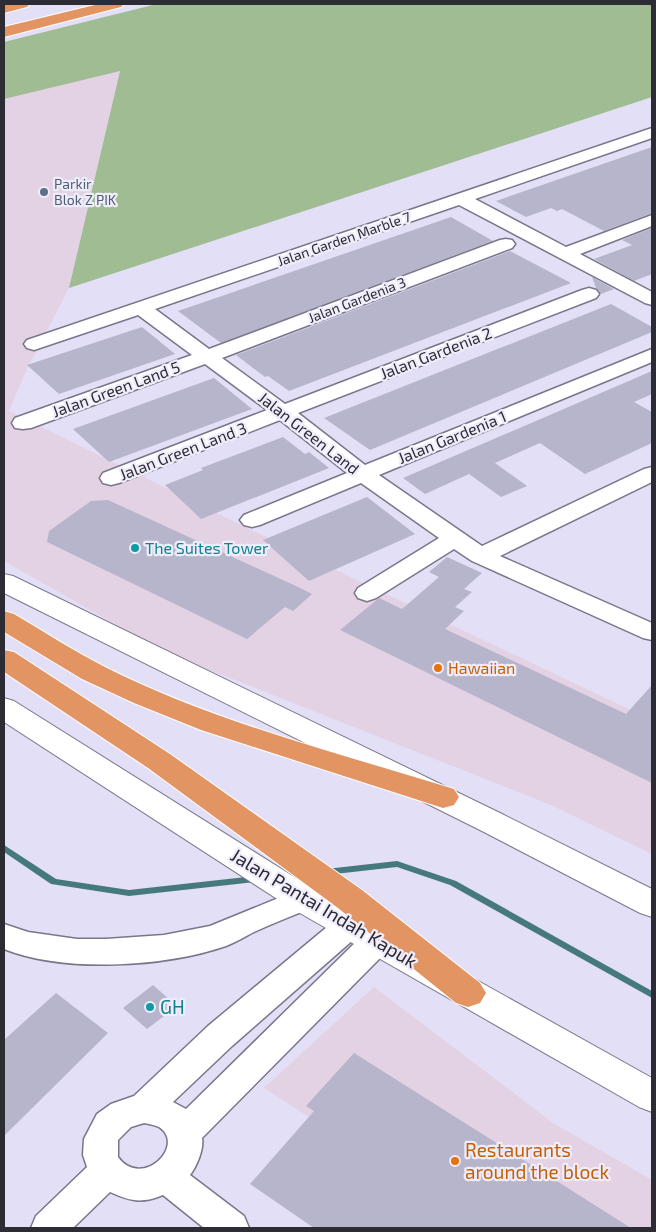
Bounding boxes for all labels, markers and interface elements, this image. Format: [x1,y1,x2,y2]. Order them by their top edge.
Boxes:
place label: Parkir Blok Z PIK [54,175,117,208]
marker: Parkir Blok Z PIK [38,186,50,198]
street label: Jalan Garden Marble 7 [275,208,413,269]
street label: Jalan Gardenia 3 [306,273,408,326]
street label: Jalan Gardenia 2 [377,323,494,383]
street label: Jalan Green Land 5 [49,357,182,420]
street label: Jalan Green Land [255,387,363,478]
street label: Jalan Gardenia 1 [395,406,509,467]
street label: Jalan Green Land 3 [116,417,249,484]
place label: The Suites Tower [145,538,269,557]
marker: The Suites Tower [129,542,141,554]
place label: Hawaiian [448,658,515,677]
marker: Hawaiian [432,662,444,674]
street label: Jalan Pantai Indah Kapuk [227,843,422,973]
place label: GH [160,995,185,1018]
marker: GH [144,1001,156,1013]
place label: Restaurants around the block [465,1138,610,1183]
marker: Restaurants around the block [449,1155,461,1167]

